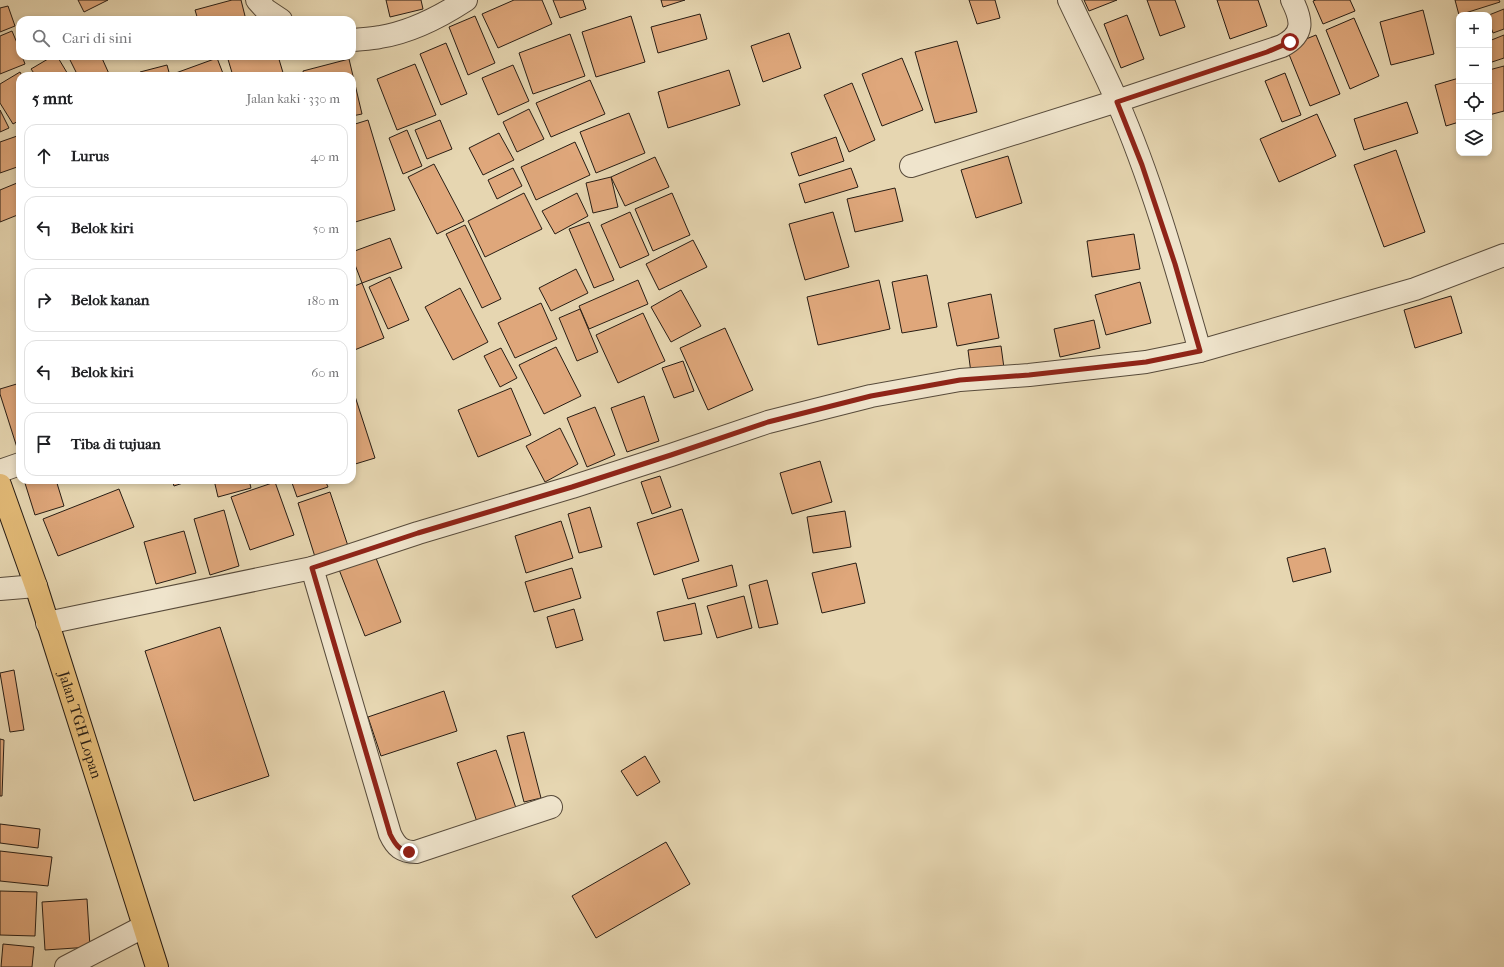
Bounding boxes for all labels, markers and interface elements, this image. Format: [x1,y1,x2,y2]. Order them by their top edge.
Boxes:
map controls [1456,12,1492,156]
button: + [1456,12,1492,48]
search box [16,16,356,60]
icon: search [30,27,52,49]
text: Cari di sini [62,29,132,47]
route start [1281,33,1299,51]
button: − [1456,48,1492,84]
button: locate [1456,84,1492,120]
text: 5 mnt [32,88,73,108]
text: Jalan kaki · 330 m [247,91,340,106]
button: layers [1456,120,1492,156]
icon: ahead [33,145,55,167]
text: Lurus [71,147,109,165]
text: 40 m [311,149,339,164]
icon: left [33,217,55,239]
text: Belok kiri [71,219,134,237]
text: 50 m [313,221,339,236]
icon: right [33,289,55,311]
text: Belok kanan [71,291,150,309]
text: 180 m [307,293,339,308]
icon: left [33,361,55,383]
text: Belok kiri [71,363,134,381]
text: 60 m [311,365,339,380]
icon: arrive [33,433,55,455]
text: Tiba di tujuan [71,435,161,453]
street label: Jalan TGH Lopan [54,668,106,781]
route end [400,843,418,861]

